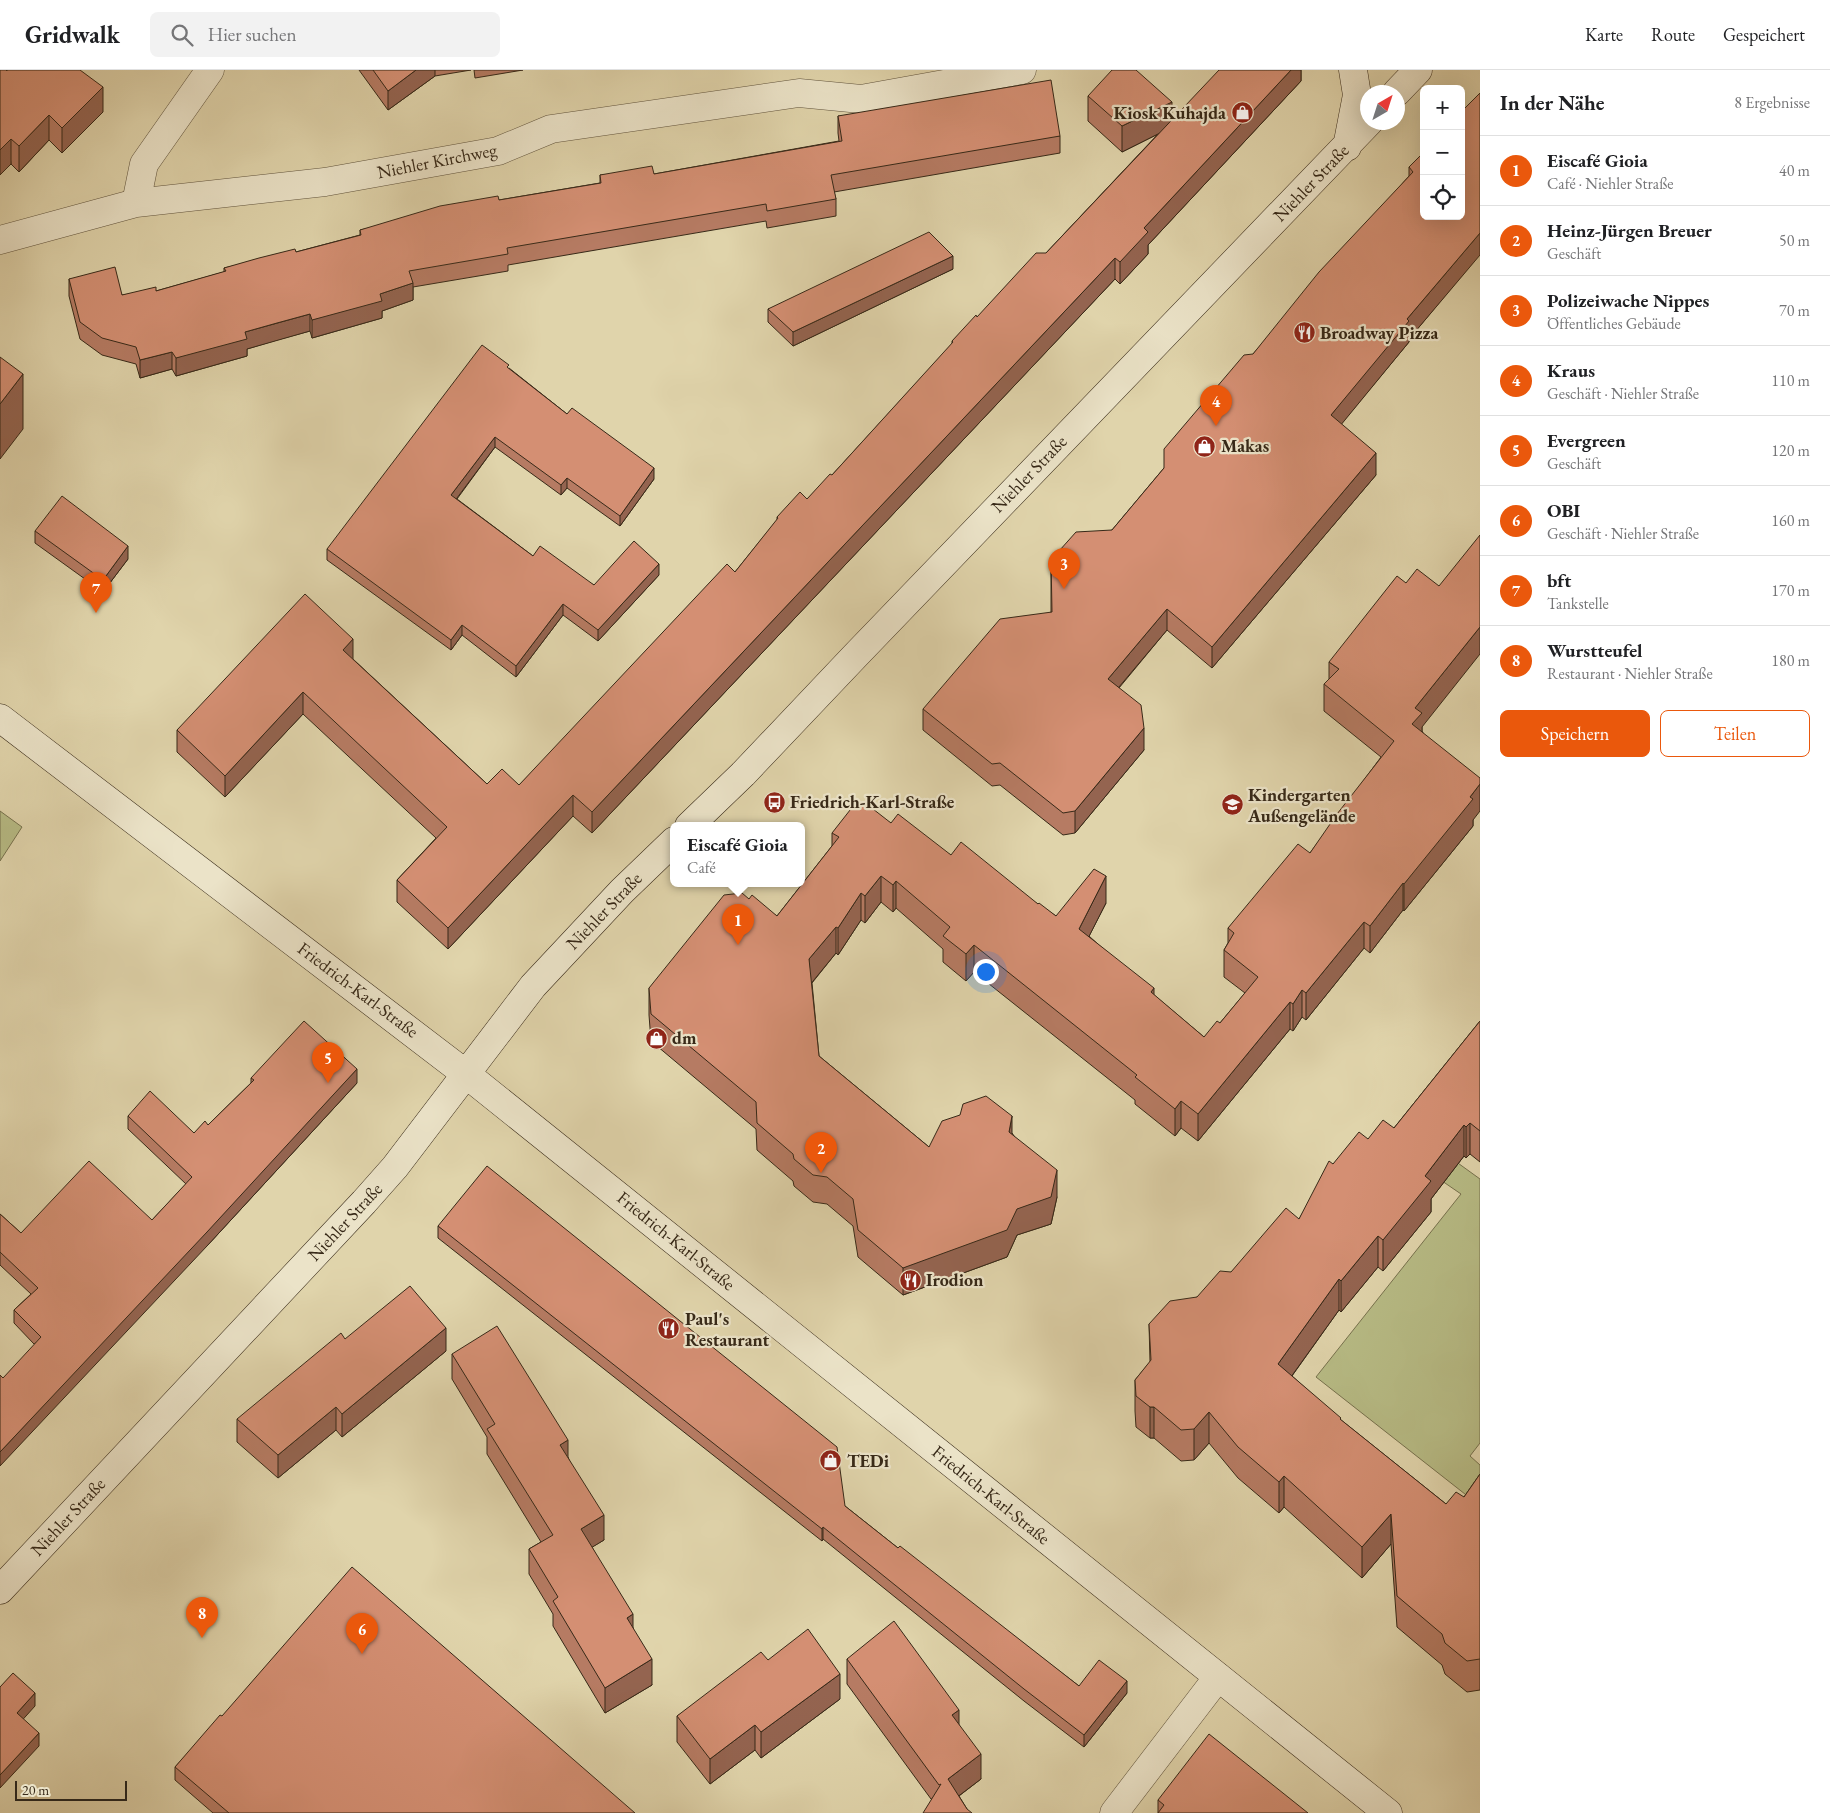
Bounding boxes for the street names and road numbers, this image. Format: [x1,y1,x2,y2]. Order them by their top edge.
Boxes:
street label: Niehler Kirchweg [375,138,499,183]
street label: Niehler Straße [1268,139,1353,226]
street label: Niehler Straße [986,430,1071,517]
street label: Niehler Straße [561,867,646,954]
street label: Friedrich-Karl-Straße [293,937,423,1043]
street label: Niehler Straße [302,1178,387,1266]
street label: Friedrich-Karl-Straße [613,1186,740,1295]
street label: Friedrich-Karl-Straße [928,1440,1055,1549]
street label: Niehler Straße [25,1473,110,1561]

